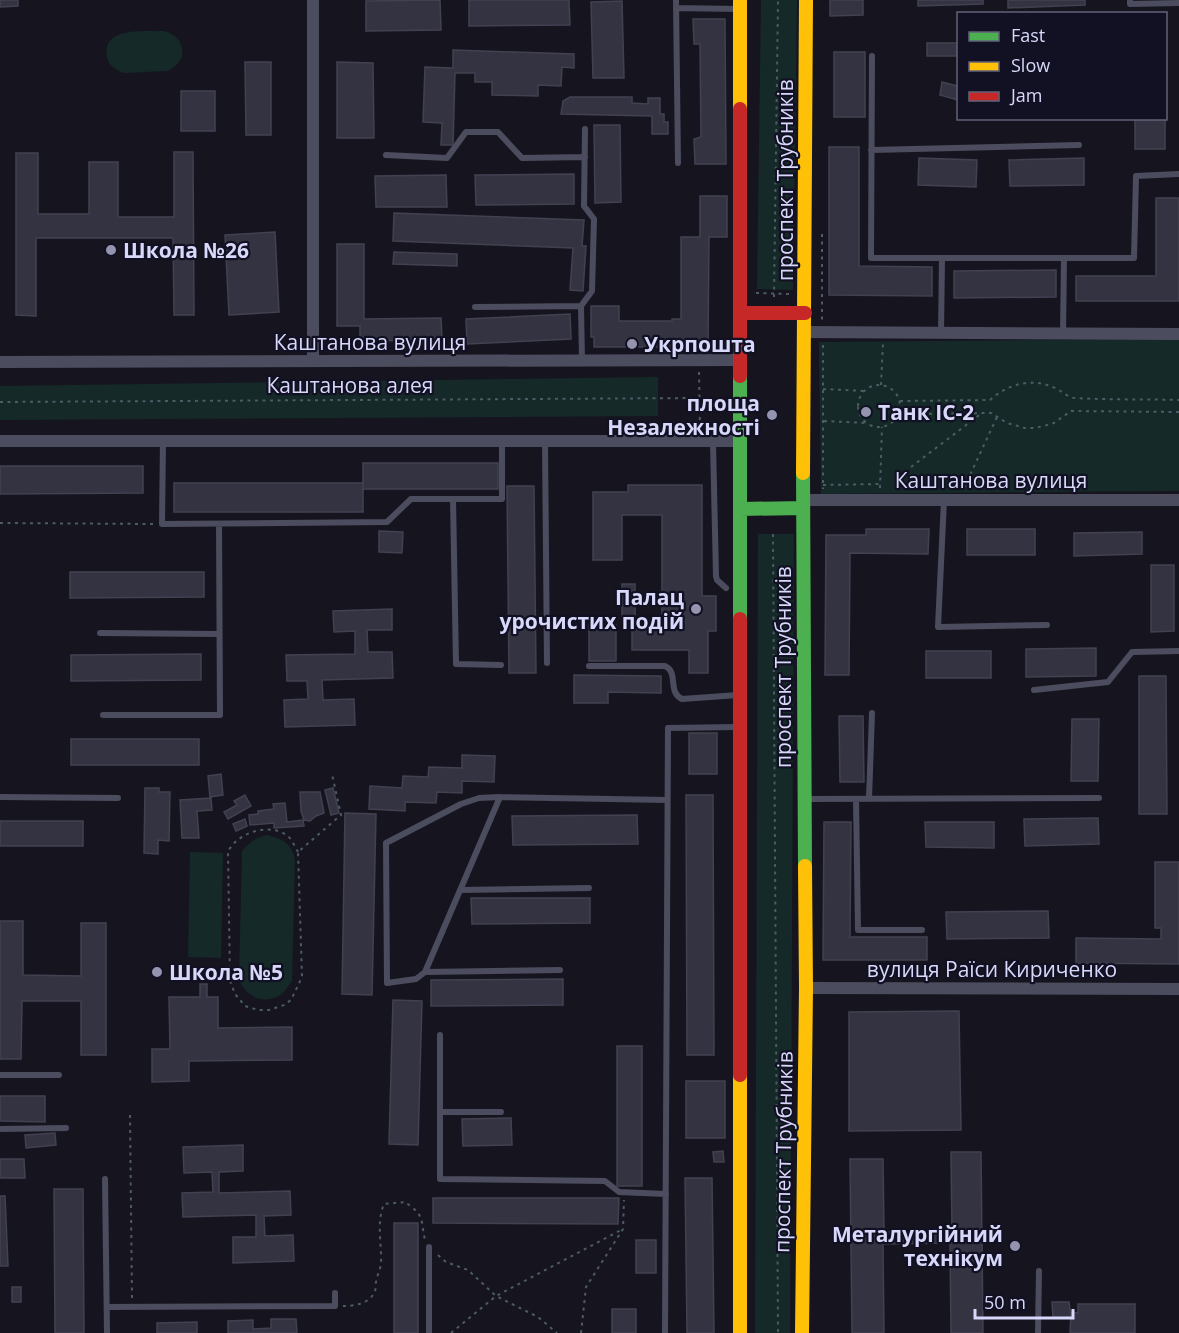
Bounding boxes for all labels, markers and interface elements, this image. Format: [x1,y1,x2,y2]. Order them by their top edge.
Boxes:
legend [957,12,1167,120]
text: Fast [1011,23,1045,47]
text: Slow [1011,53,1050,77]
street label: проспект Трубників [771,79,799,281]
text: Jam [1009,83,1043,107]
place label: Школа №26 [123,236,249,264]
marker: Школа №26 [104,243,118,257]
street label: Каштанова вулиця [274,328,466,356]
place label: Укрпошта [644,330,756,358]
marker: Укрпошта [625,337,639,351]
street label: Каштанова алея [267,371,433,399]
place label: площа Незалежності [607,389,760,441]
place label: Танк ІС-2 [878,398,974,426]
marker: Танк ІС-2 [859,405,873,419]
marker: площа Незалежності [765,408,779,422]
street label: Каштанова вулиця [895,466,1087,494]
street label: проспект Трубників [769,566,797,768]
place label: Палац урочистих подій [500,583,685,635]
marker: Палац урочистих подій [689,602,703,616]
street label: вулиця Раїси Кириченко [867,955,1117,983]
place label: Школа №5 [169,958,283,986]
marker: Школа №5 [150,965,164,979]
street label: проспект Трубників [767,1051,799,1253]
place label: Металургійний технікум [832,1220,1003,1272]
marker: Металургійний технікум [1008,1239,1022,1253]
scale bar [975,1282,1072,1320]
text: 50 m [984,1290,1026,1314]

